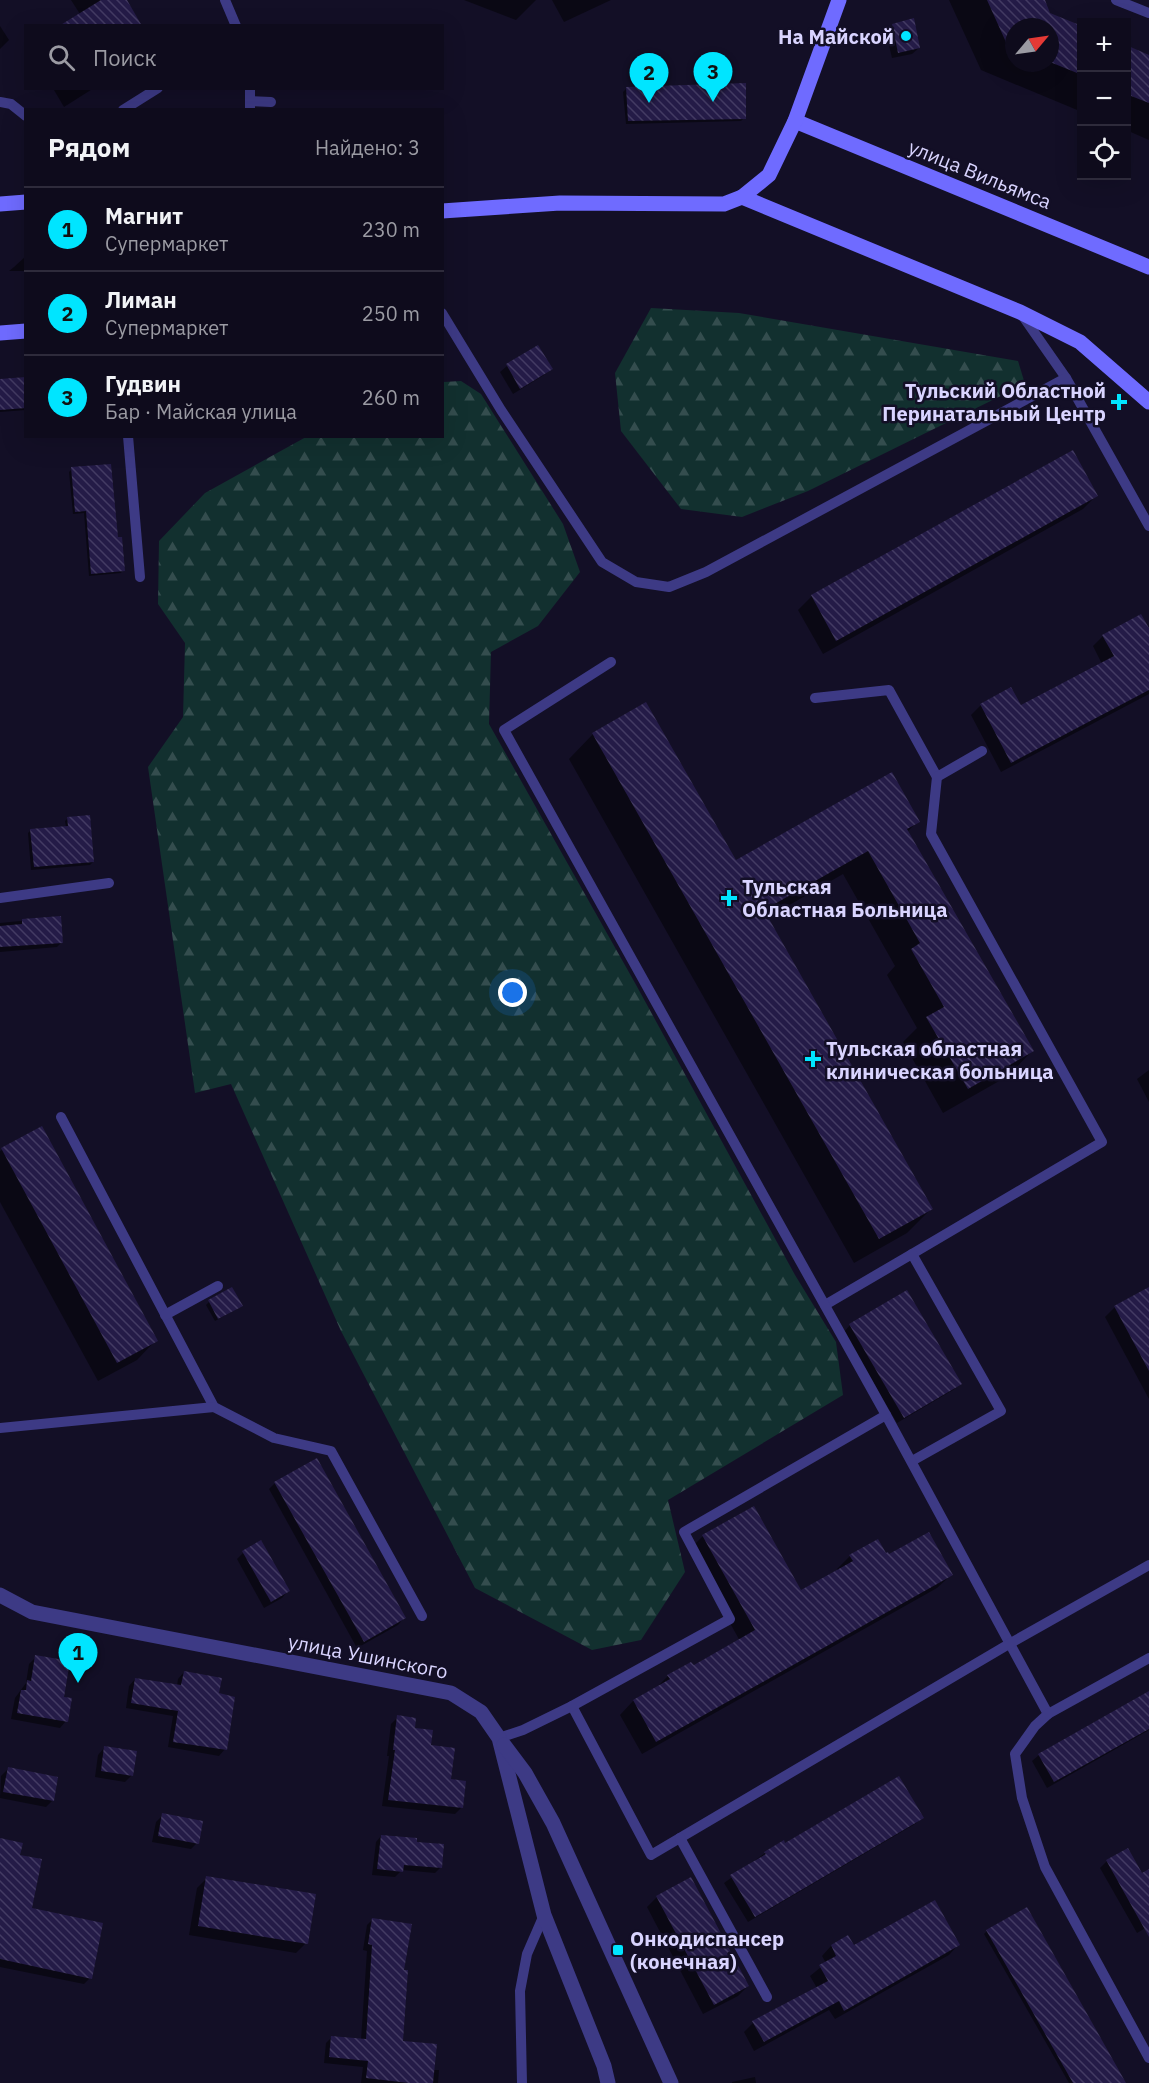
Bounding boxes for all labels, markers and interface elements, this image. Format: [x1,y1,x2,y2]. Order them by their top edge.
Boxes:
north arrow [1005,18,1059,72]
map controls [1077,18,1131,180]
button: + [1077,18,1131,72]
place label: На Майской [778,23,894,50]
search box [24,24,444,90]
marker: На Майской [899,29,913,43]
icon: search [45,41,78,74]
text: Поиск [93,43,157,72]
pin: 3 [694,52,732,102]
pin: 2 [630,54,668,103]
button: − [1077,72,1131,126]
button: locate [1077,126,1131,180]
text: Рядом [48,130,130,164]
street label: улица Вильямса [904,133,1056,215]
text: Найдено: 3 [315,134,420,161]
text: Магнит [105,201,183,230]
text: 1 [62,216,74,243]
text: 230 m [362,216,420,243]
text: Супермаркет [105,230,228,257]
text: Лиман [105,285,177,314]
text: 2 [62,300,74,327]
text: 250 m [362,300,420,327]
text: Супермаркет [105,314,228,341]
text: Гудвин [105,369,181,398]
place label: Тульский Областной Перинатальный Центр [882,377,1106,427]
text: 3 [62,384,74,411]
text: 260 m [362,384,420,411]
marker: Тульский Областной Перинатальный Центр [1110,393,1128,411]
text: Бар · Майская улица [105,398,297,425]
place label: Тульская Областная Больница [742,873,948,923]
marker: Тульская Областная Больница [720,889,738,907]
your location [498,978,527,1007]
place label: Тульская областная клиническая больница [826,1035,1054,1085]
marker: Тульская областная клиническая больница [804,1050,822,1068]
street label: улица Ушинского [286,1627,450,1685]
pin: 1 [58,1634,98,1683]
place label: Онкодиспансер (конечная) [630,1925,784,1975]
marker: Онкодиспансер (конечная) [611,1943,625,1957]

